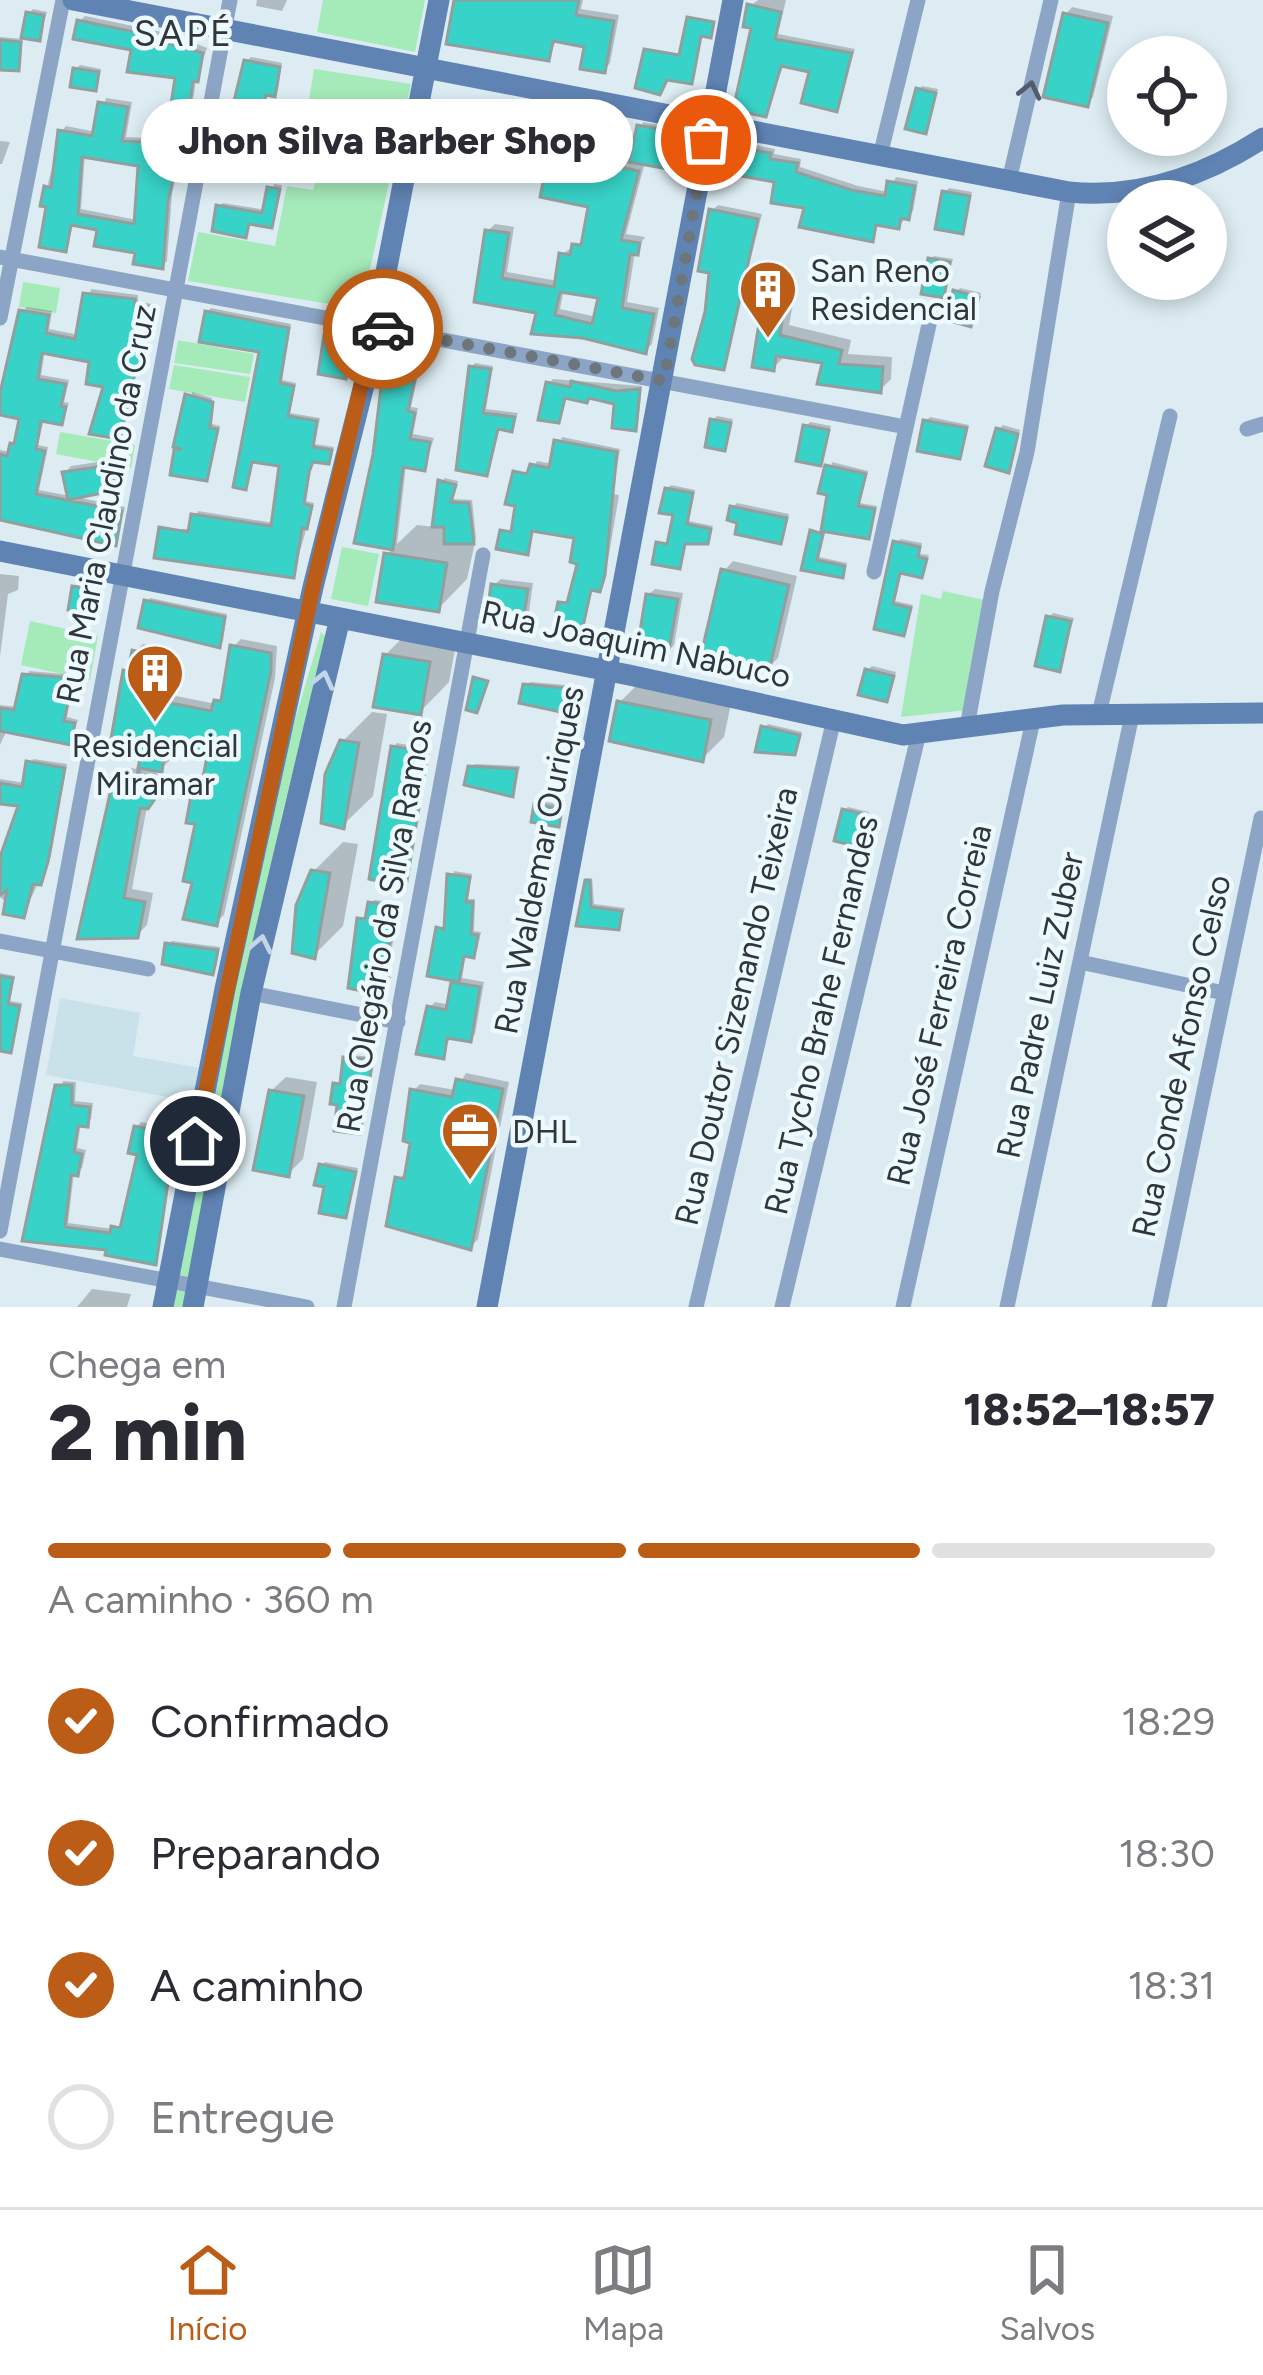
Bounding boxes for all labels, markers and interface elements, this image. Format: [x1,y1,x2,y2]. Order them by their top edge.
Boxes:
district label: SAPÉ [134,12,234,55]
map controls [1107,36,1227,300]
button: locate [1107,36,1227,156]
one-way arrow [1017,81,1042,101]
pin [655,89,757,191]
callout: Jhon Silva Barber Shop [142,98,634,182]
icon: bag [673,107,739,173]
text: Jhon Silva Barber Shop [178,117,596,164]
button: layers [1107,180,1227,300]
place label: San Reno Residencial [810,251,977,328]
building icon: San Reno Residencial [737,258,799,340]
courier [323,269,443,389]
icon: car [350,296,416,362]
street label: Rua Maria Claudino da Cruz [48,301,164,707]
street label: Rua Joaquim Nabuco [478,592,794,696]
building icon: Residencial Miramar [124,642,186,724]
one-way arrow [309,671,334,691]
street label: Rua Waldemar Ouriques [486,683,592,1037]
street label: Rua Olegário da Silva Ramos [328,717,440,1135]
place label: Residencial Miramar [71,726,239,803]
street label: Rua Doutor Sizenando Teixeira [667,783,805,1229]
street label: Rua Tycho Brahe Fernandes [756,812,886,1218]
street label: Rua José Ferreira Correia [878,821,1000,1189]
street label: Rua Padre Luiz Zuber [988,848,1092,1162]
street label: Rua Conde Afonso Celso [1124,871,1238,1241]
one-way arrow [248,935,273,955]
pin [144,1090,246,1192]
office icon: DHL [439,1100,501,1182]
icon: home [162,1108,228,1174]
place label: DHL [512,1112,577,1151]
text: Chega em [48,1341,226,1388]
text: 18:52–18:57 [963,1382,1215,1436]
text: 2 min [48,1386,247,1480]
text: A caminho · 360 m [48,1576,374,1623]
icon: check [48,1688,114,1754]
text: Confirmado [150,1694,390,1748]
text: 18:29 [1121,1698,1215,1745]
icon: check [48,1820,114,1886]
text: Preparando [150,1826,381,1880]
text: 18:30 [1119,1830,1215,1877]
icon: check [48,1952,114,2018]
text: A caminho [150,1958,364,2012]
text: 18:31 [1128,1962,1215,2009]
text: Entregue [150,2090,335,2144]
tab: Início [168,2237,247,2348]
tab: Mapa [583,2237,664,2348]
tab: Salvos [1000,2237,1095,2348]

